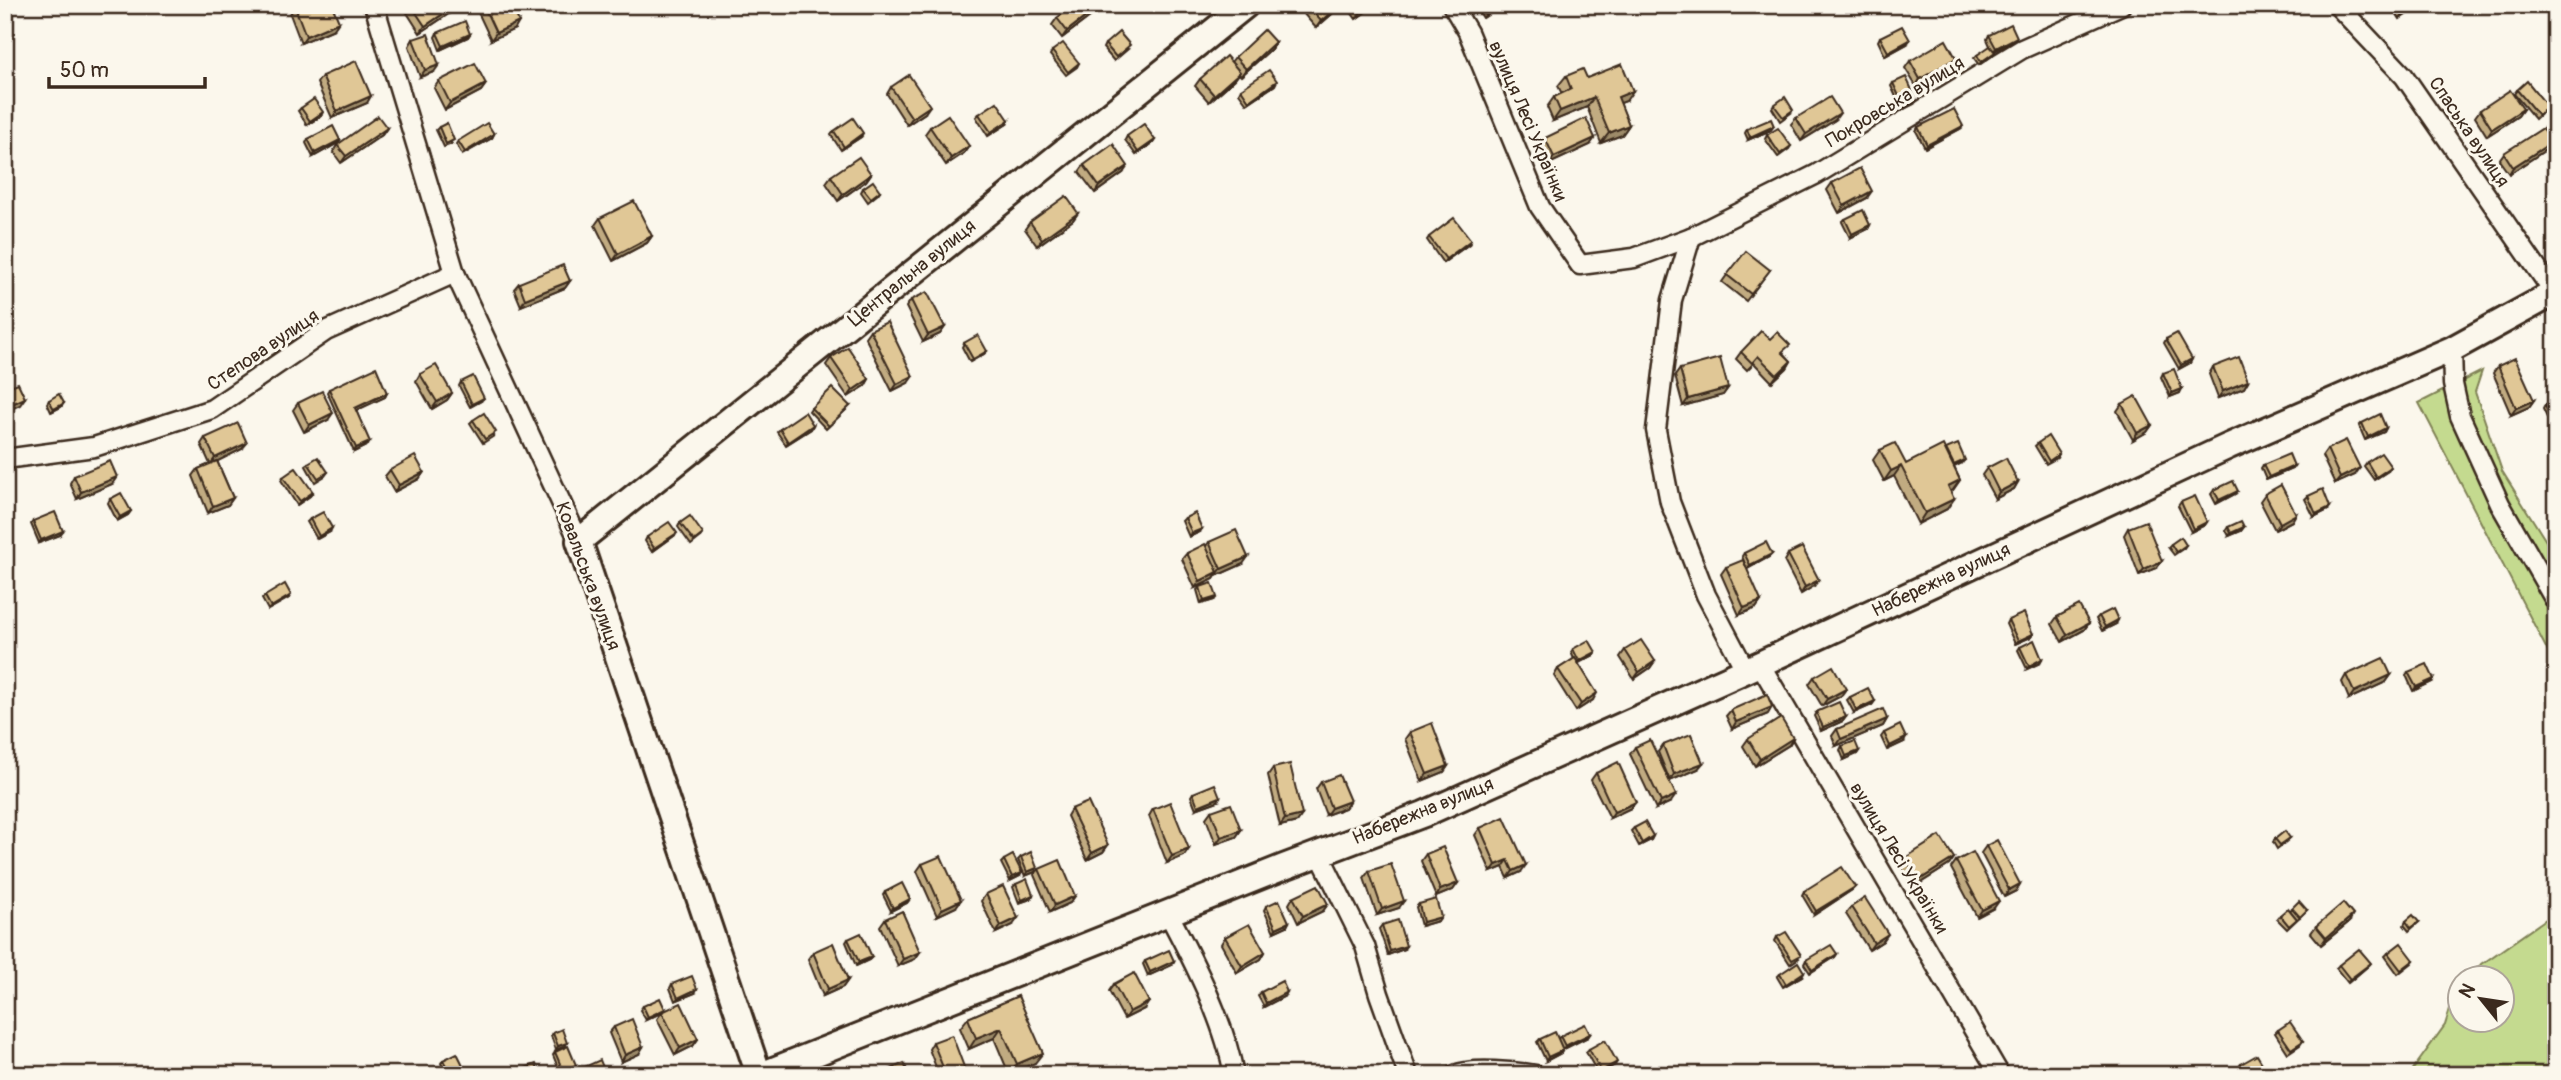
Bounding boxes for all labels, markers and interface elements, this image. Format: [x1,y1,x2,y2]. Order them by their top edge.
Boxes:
street label: вулиця Лесі Українки [1483,37,1573,205]
scale bar [49,46,205,90]
street label: Покровська вулиця [1821,51,1969,153]
text: 50 m [60,57,109,84]
street label: Спаська вулиця [2423,72,2515,192]
street label: Центральна вулиця [843,214,981,332]
street label: Степова вулиця [203,304,323,396]
street label: Ковальська вулиця [550,499,626,653]
street label: Набережна вулиця [1868,537,2014,623]
street label: Набережна вулиця [1349,772,1497,850]
street label: вулиця Лесі Українки [1844,778,1954,938]
north arrow [2446,964,2516,1034]
text: N [2454,979,2481,1003]

